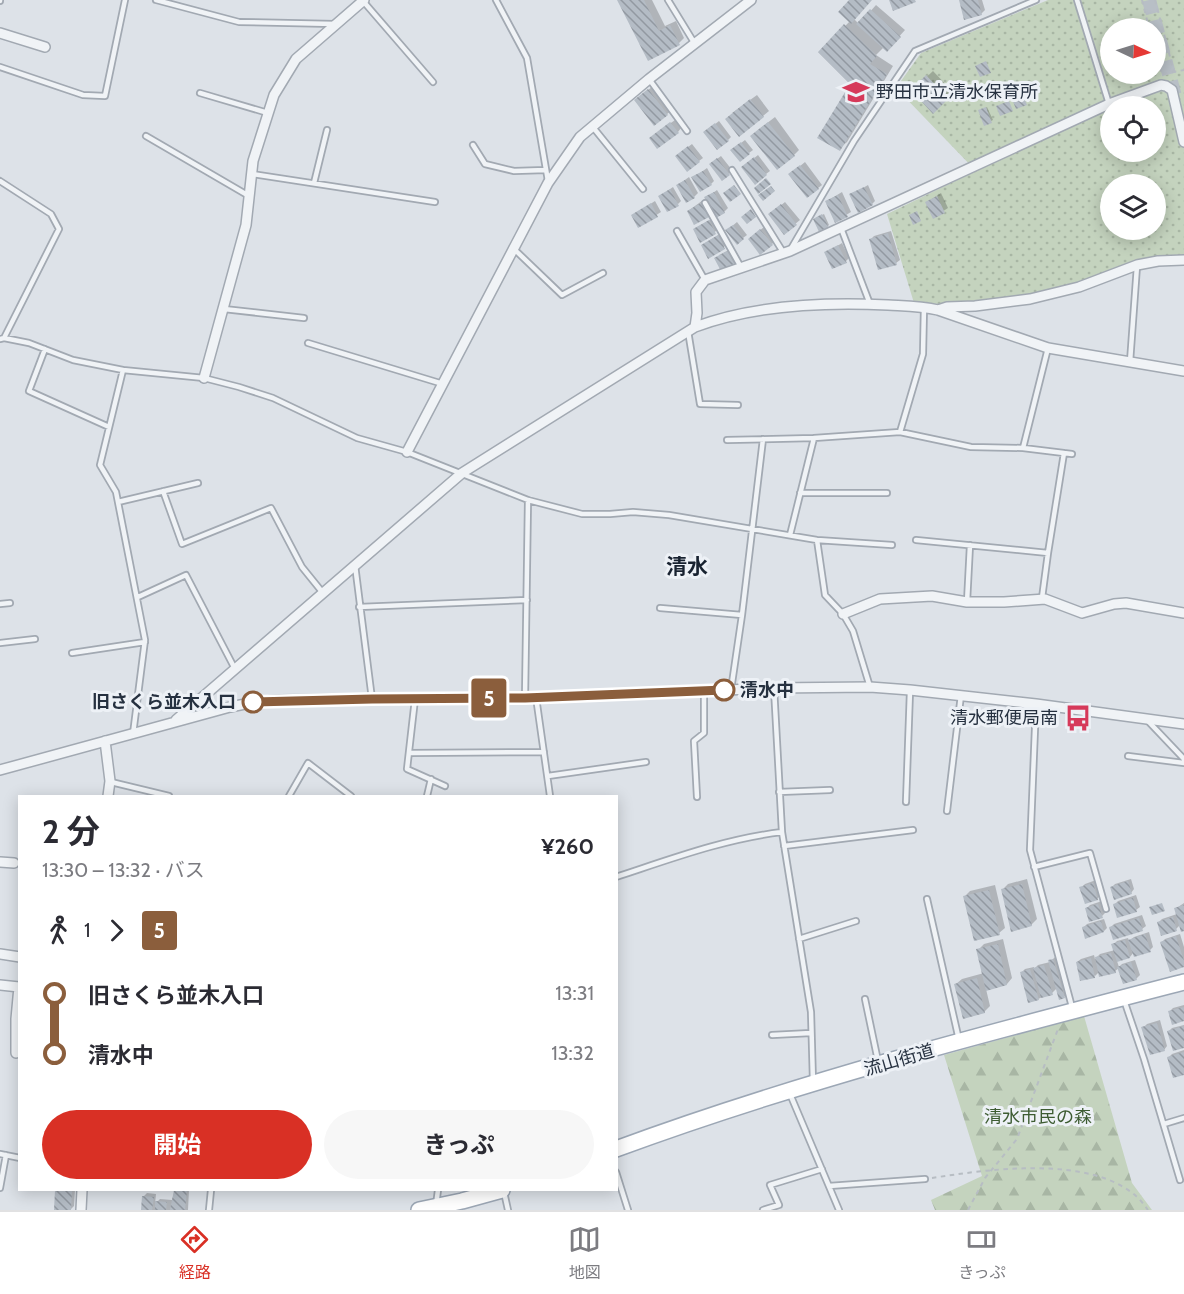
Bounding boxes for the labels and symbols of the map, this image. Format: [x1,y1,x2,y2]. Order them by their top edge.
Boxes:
north arrow [1100,18,1166,84]
school or university icon: 野田市立清水保育所 [841,77,871,107]
place label: 野田市立清水保育所 [876,81,1038,103]
district label: 清水 [666,554,708,579]
line badge: 5 [470,678,508,718]
marker: 清水中 [713,679,735,701]
place label: 清水中 [740,679,794,701]
place label: 旧さくら並木入口 [92,691,236,713]
marker: 旧さくら並木入口 [242,691,264,713]
bus stop icon: 清水郵便局南 [1063,703,1093,733]
place label: 清水郵便局南 [950,707,1058,729]
street label: 流山街道 [861,1040,937,1080]
park label: 清水市民の森 [984,1106,1092,1128]

